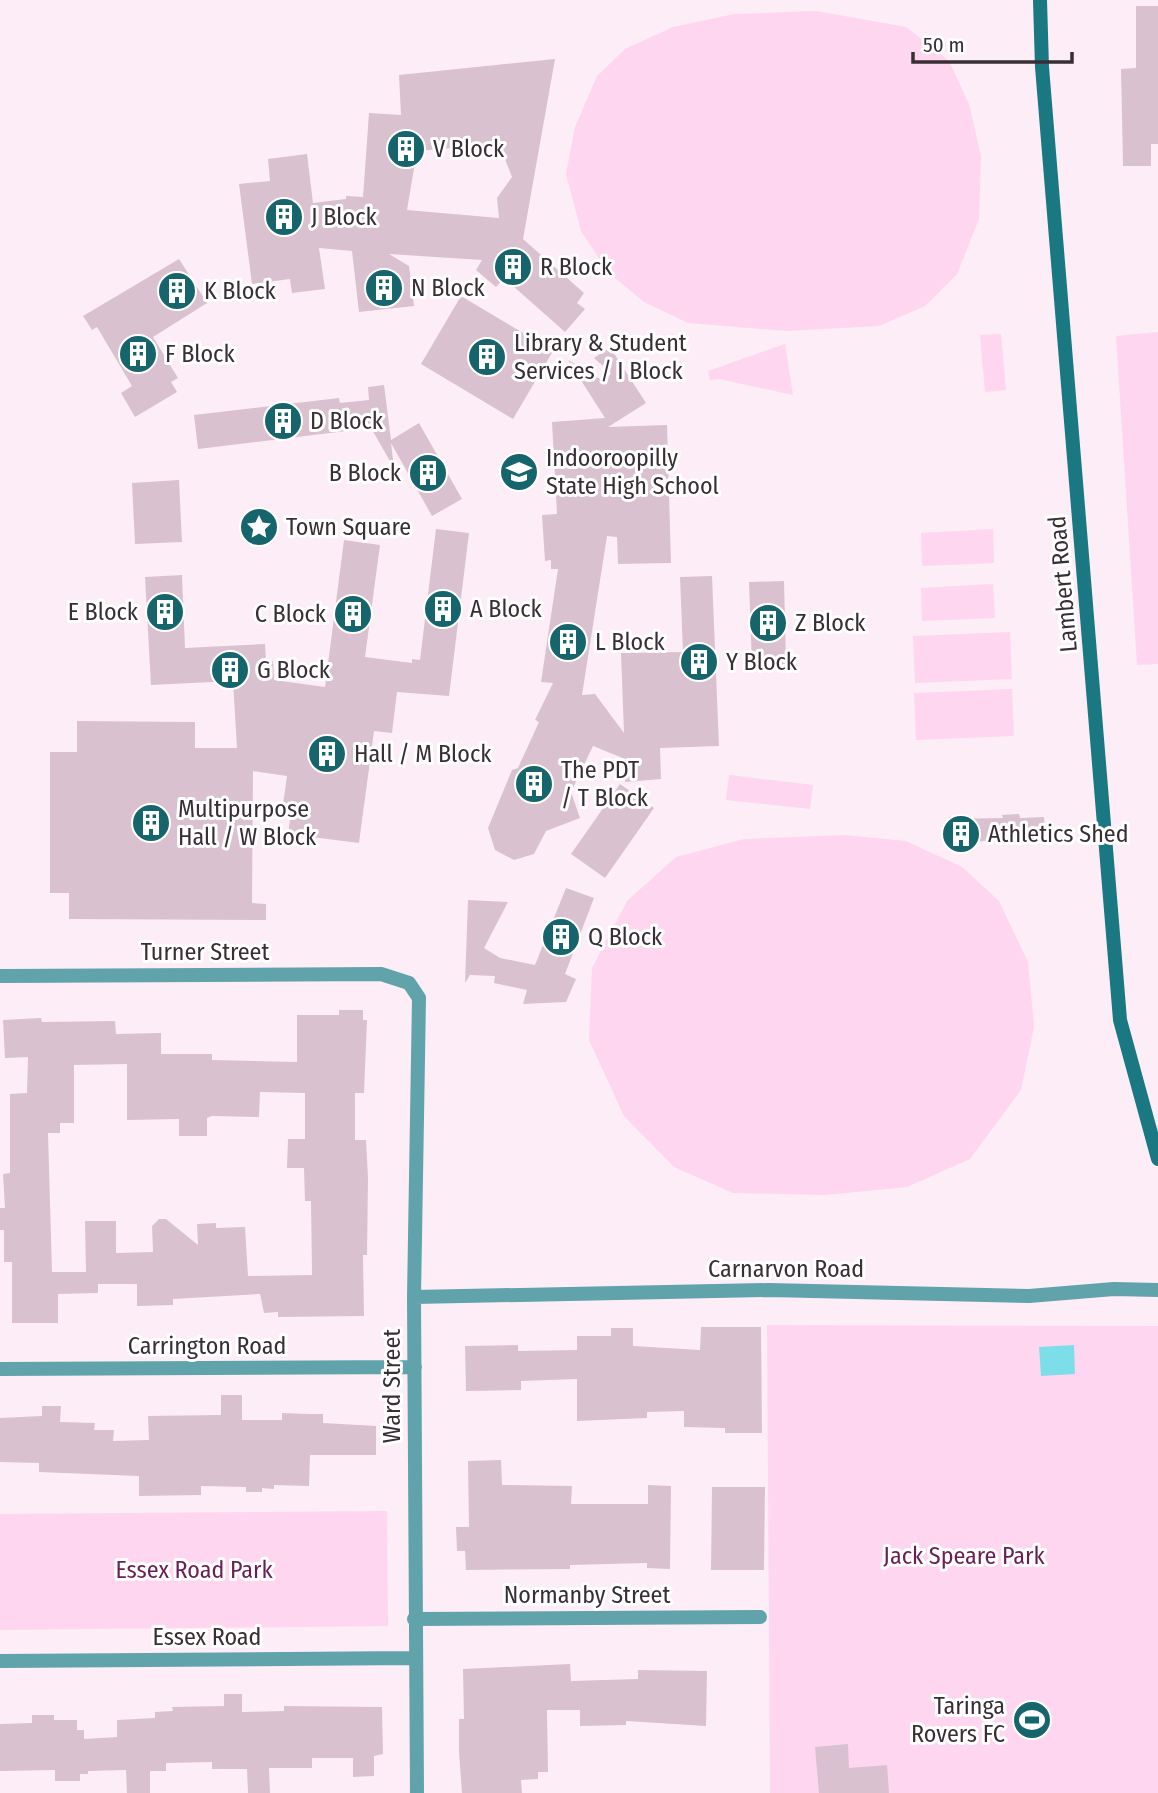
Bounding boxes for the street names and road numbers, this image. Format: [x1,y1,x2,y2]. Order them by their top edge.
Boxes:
street label: Lambert Road [1043,515,1083,653]
street label: Turner Street [141,938,269,966]
street label: Carnarvon Road [708,1255,864,1283]
street label: Ward Street [378,1329,406,1443]
street label: Carrington Road [128,1332,286,1360]
street label: Normanby Street [504,1581,670,1609]
street label: Essex Road [153,1623,261,1651]

